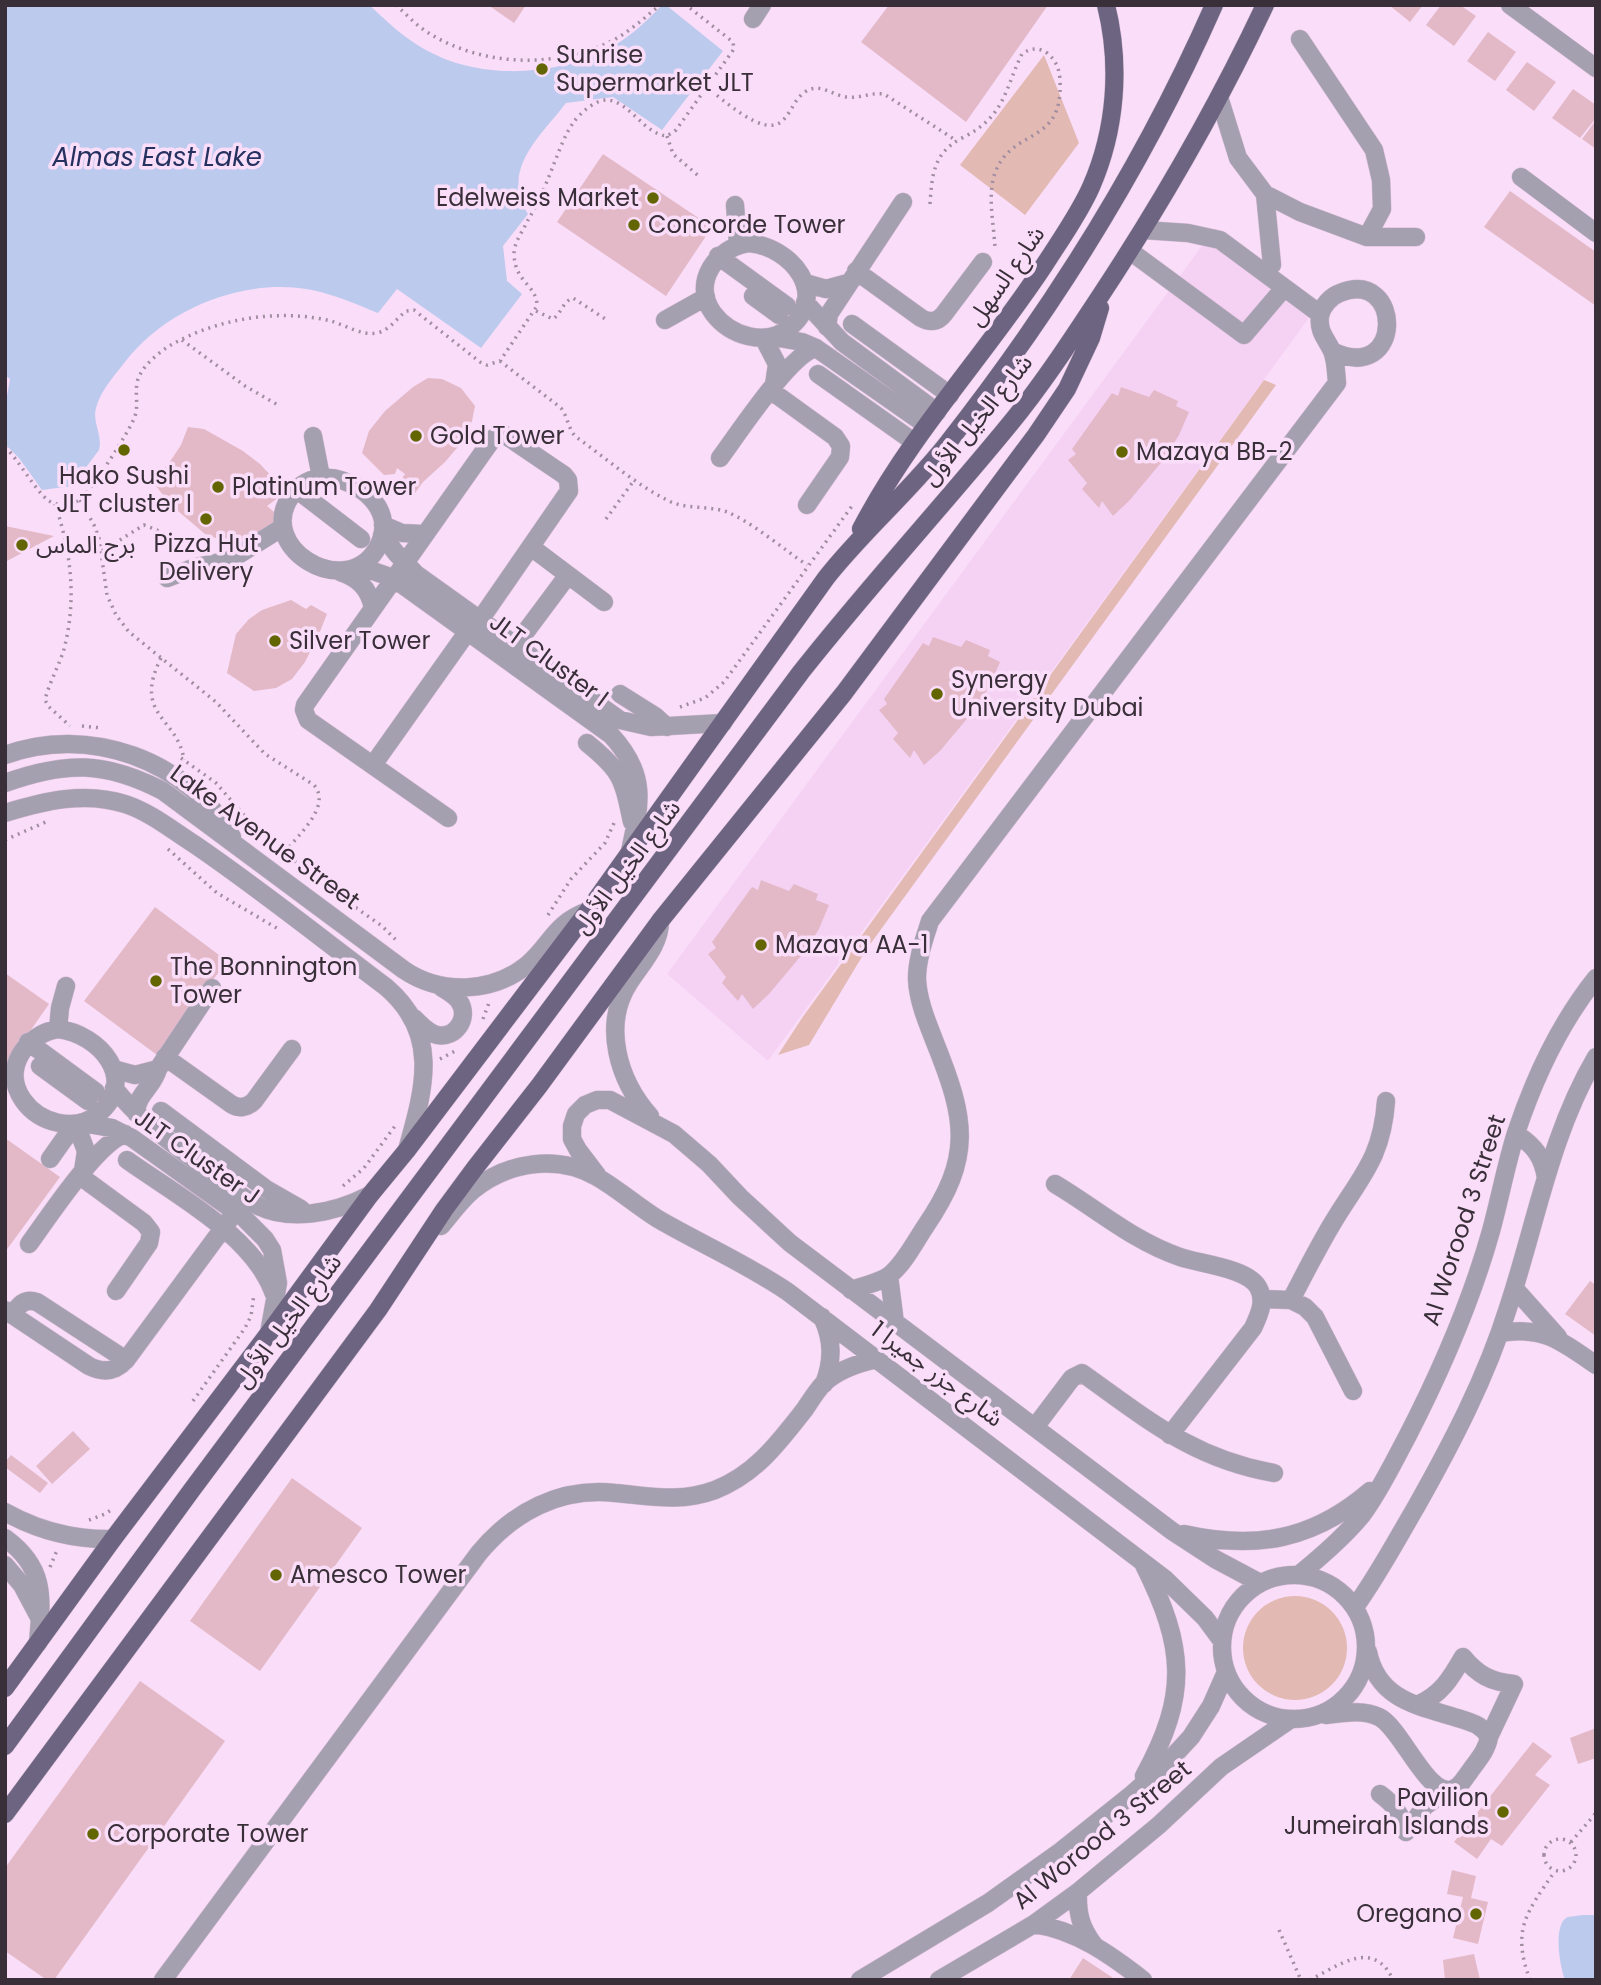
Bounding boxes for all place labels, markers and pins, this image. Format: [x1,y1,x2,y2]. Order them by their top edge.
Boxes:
place label: Sunrise Supermarket JLT [556,38,754,99]
marker: Sunrise Supermarket JLT [534,61,550,77]
place label: Edelweiss Market [436,181,639,214]
marker: Edelweiss Market [645,190,661,206]
place label: Concorde Tower [648,208,846,241]
marker: Concorde Tower [626,217,642,233]
place label: Gold Tower [430,419,564,452]
marker: Gold Tower [408,428,424,444]
place label: Mazaya BB-2 [1136,435,1293,468]
marker: Hako Sushi JLT cluster I [116,442,132,458]
marker: Mazaya BB-2 [1114,444,1130,460]
place label: Hako Sushi JLT cluster I [56,459,192,520]
place label: Platinum Tower [232,470,416,503]
marker: Platinum Tower [210,479,226,495]
marker: Pizza Hut Delivery [198,511,214,527]
place label: Pizza Hut Delivery [154,527,258,588]
place label: برج الماس [36,528,136,562]
marker: برج الماس [14,537,30,553]
place label: Silver Tower [289,624,431,657]
marker: Silver Tower [267,633,283,649]
place label: Synergy University Dubai [951,663,1144,724]
marker: Synergy University Dubai [929,686,945,702]
place label: Mazaya AA-1 [775,928,928,961]
marker: Mazaya AA-1 [753,937,769,953]
place label: The Bonnington Tower [170,950,357,1011]
marker: The Bonnington Tower [148,973,164,989]
place label: Amesco Tower [290,1558,467,1591]
marker: Amesco Tower [268,1567,284,1583]
place label: Pavilion Jumeirah Islands [1284,1781,1489,1842]
marker: Pavilion Jumeirah Islands [1495,1804,1511,1820]
place label: Corporate Tower [107,1817,309,1850]
marker: Corporate Tower [85,1826,101,1842]
place label: Oregano [1356,1897,1462,1930]
marker: Oregano [1468,1906,1484,1922]

